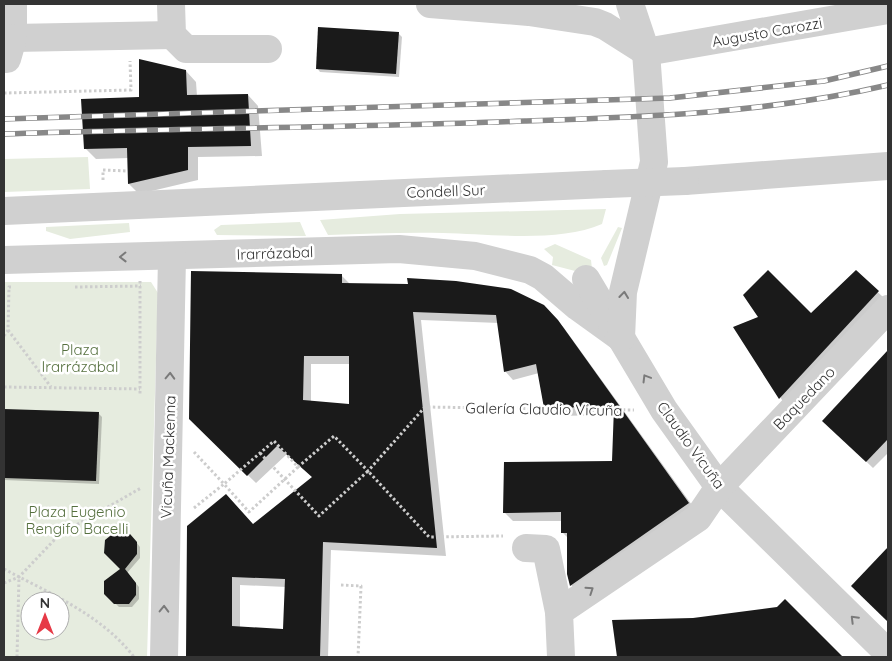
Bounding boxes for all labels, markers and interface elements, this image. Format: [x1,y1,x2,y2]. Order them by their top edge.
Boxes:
street label: Augusto Carozzi [710,13,824,51]
street label: Condell Sur [406,180,486,202]
street label: Irarrázabal [236,242,314,264]
one-way arrow [119,252,127,262]
one-way arrow [618,291,629,299]
park label: Plaza Irarrázabal [42,340,118,376]
street label: Baquedano [769,362,839,434]
one-way arrow [165,372,175,380]
one-way arrow [642,375,652,384]
street label: Vicuña Mackenna [156,395,180,519]
street label: Galería Claudio Vicuña [465,398,623,420]
street label: Claudio Vicuña [653,398,729,492]
park label: Plaza Eugenio Rengifo Bacelli [26,502,128,538]
one-way arrow [584,587,594,596]
north arrow [20,591,70,641]
text: N [40,594,50,612]
one-way arrow [159,604,170,612]
one-way arrow [850,616,859,625]

